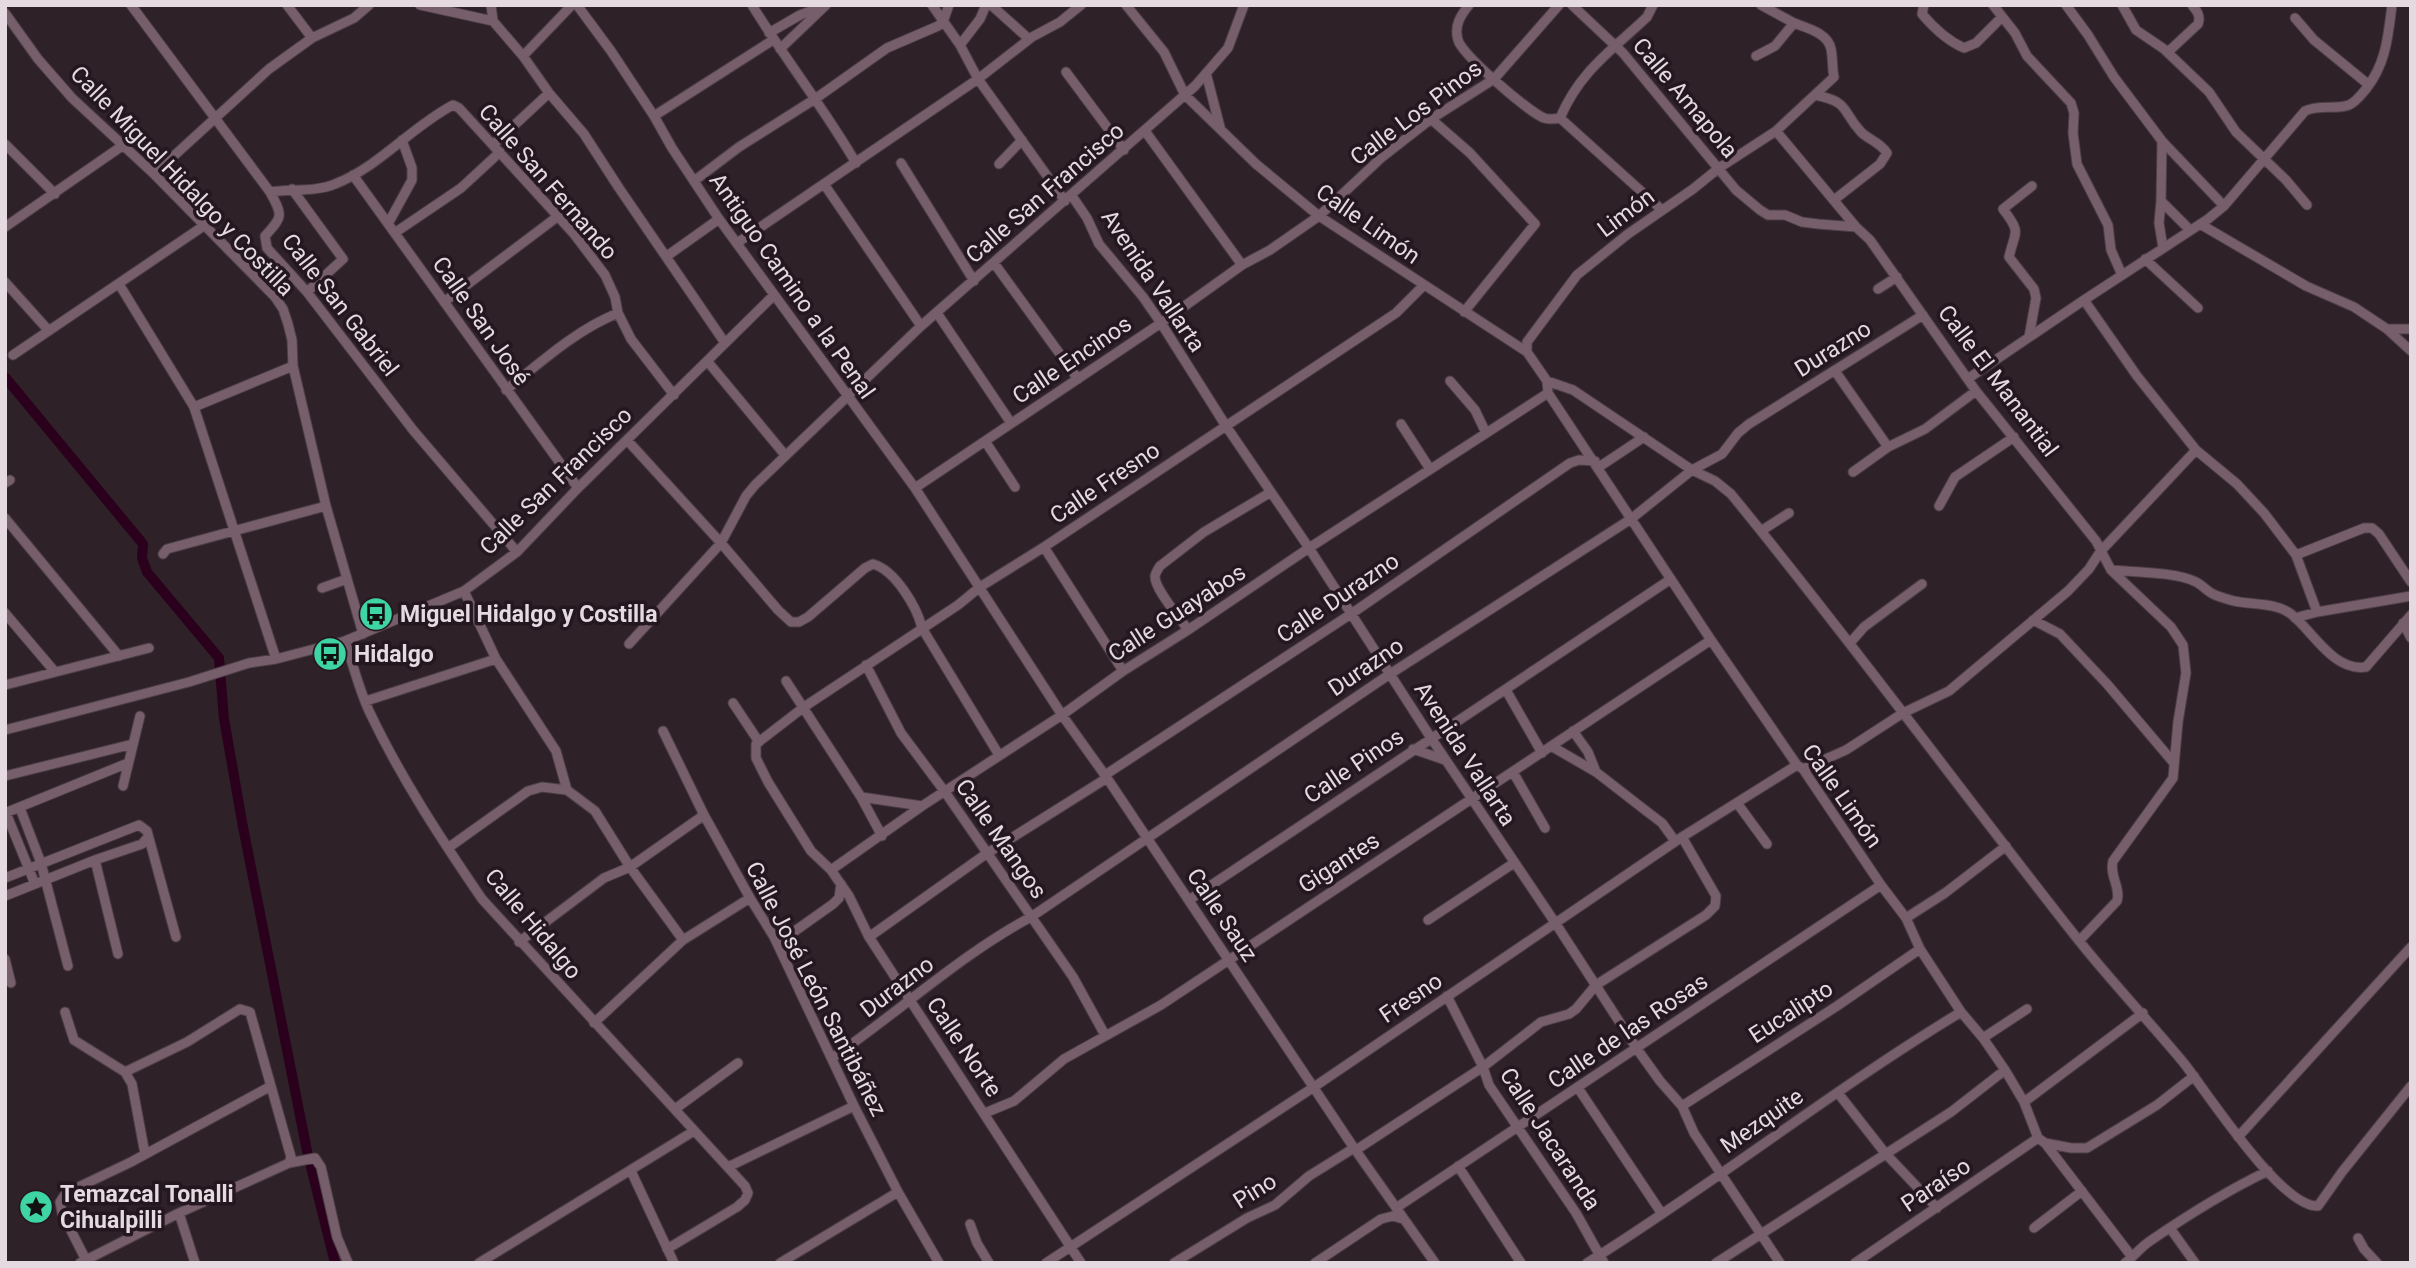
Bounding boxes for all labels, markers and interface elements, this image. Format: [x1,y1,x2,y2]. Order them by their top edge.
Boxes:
street label: Calle Amapola [1627,32,1743,164]
street label: Calle Los Pinos [1345,55,1487,171]
street label: Calle Miguel Hidalgo y Costilla [65,60,299,302]
street label: Calle San Fernando [473,99,623,265]
street label: Calle San Francisco [960,117,1130,269]
street label: Antiguo Camino a la Penal [704,168,880,404]
street label: Calle Limón [1311,178,1425,270]
street label: Limón [1592,183,1660,243]
street label: Avenida Vallarta [1095,205,1211,357]
street label: Calle San Gabriel [276,228,404,382]
street label: Calle San José [427,251,535,391]
street label: Calle El Manantial [1932,300,2064,462]
street label: Calle Encinos [1007,310,1137,410]
street label: Durazno [1790,315,1876,383]
street label: Calle San Francisco [474,402,638,560]
street label: Calle Fresno [1045,436,1165,530]
street label: Calle Durazno [1272,547,1404,649]
street label: Calle Guayabos [1103,559,1251,667]
bus stop icon: Miguel Hidalgo y Costilla [357,595,395,633]
place label: Miguel Hidalgo y Costilla [400,601,657,628]
street label: Durazno [1323,632,1409,702]
bus stop icon: Hidalgo [311,635,349,673]
place label: Hidalgo [354,641,434,668]
street label: Avenida Vallarta [1409,677,1521,831]
street label: Calle Pinos [1299,723,1409,809]
street label: Calle Limón [1796,739,1888,853]
street label: Calle Mangos [950,774,1052,904]
street label: Gigantes [1293,827,1385,899]
street label: Calle José León Santibáñez [740,857,892,1121]
street label: Calle Hidalgo [479,863,587,985]
street label: Calle Sauz [1181,863,1263,967]
street label: Durazno [855,951,939,1023]
street label: Fresno [1374,967,1448,1029]
street label: Calle de las Rosas [1543,968,1713,1094]
street label: Eucalipto [1744,975,1838,1049]
street label: Calle Norte [921,992,1007,1102]
street label: Calle Jacaranda [1494,1063,1606,1215]
street label: Mezquite [1716,1083,1808,1159]
street label: Paraíso [1896,1152,1976,1218]
street label: Pino [1228,1167,1282,1215]
place label: Temazcal Tonalli Cihualpilli [60,1181,234,1234]
place icon: Temazcal Tonalli Cihualpilli [17,1188,55,1226]

